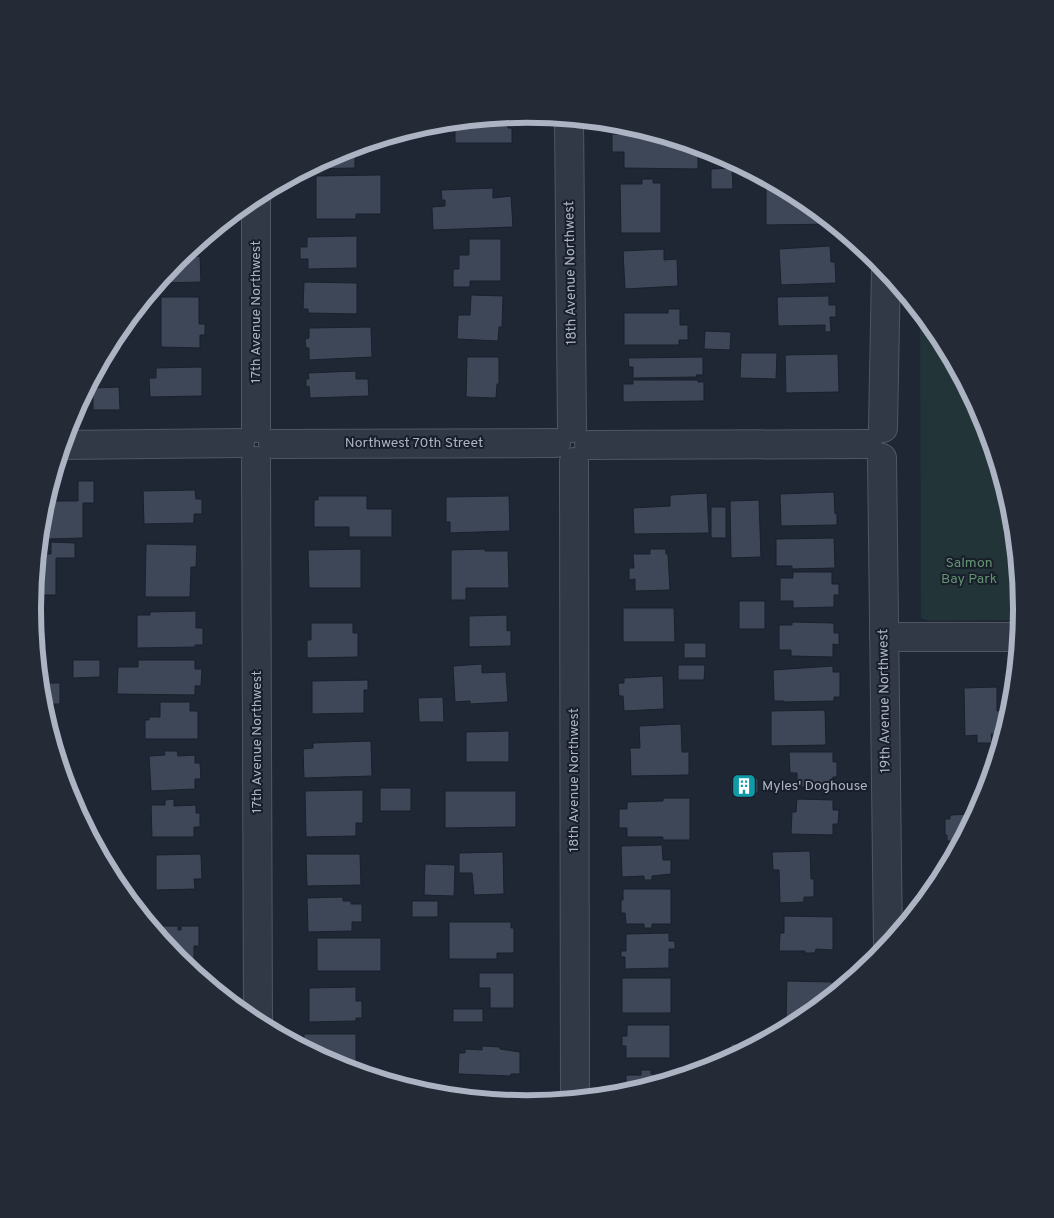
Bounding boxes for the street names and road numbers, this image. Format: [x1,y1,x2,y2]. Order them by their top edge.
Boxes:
street label: 18th Avenue Northwest [561,201,581,345]
street label: 17th Avenue Northwest [248,241,265,383]
street label: Northwest 70th Street [345,435,483,452]
street label: 19th Avenue Northwest [875,629,895,773]
street label: 17th Avenue Northwest [249,671,266,813]
street label: 18th Avenue Northwest [566,708,583,852]

